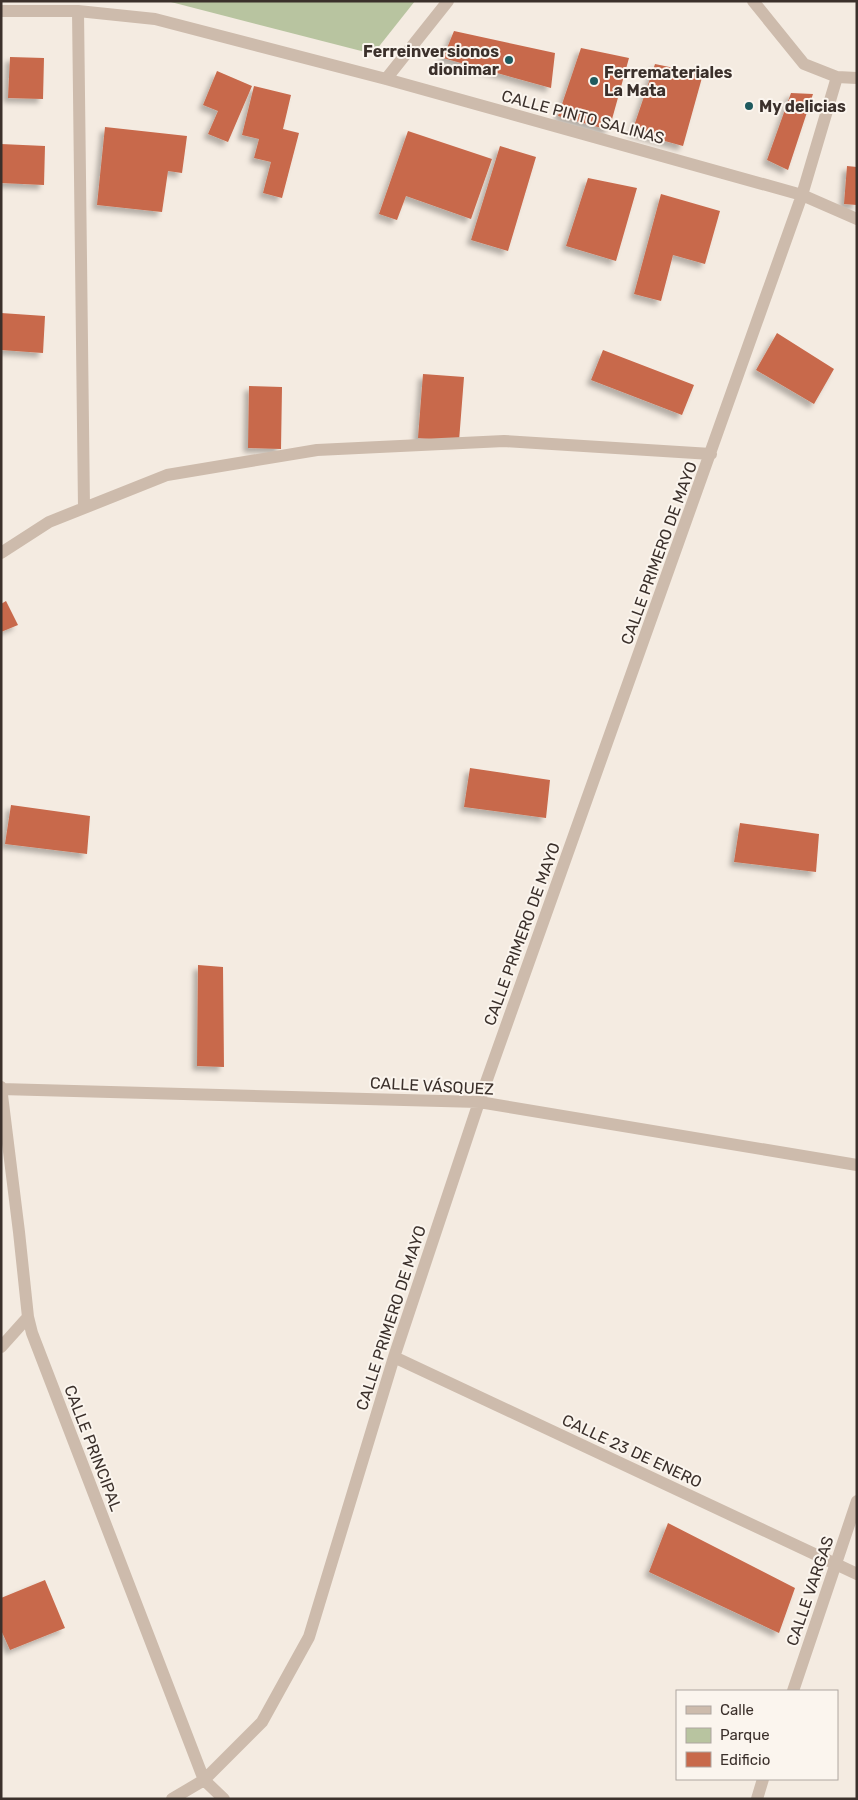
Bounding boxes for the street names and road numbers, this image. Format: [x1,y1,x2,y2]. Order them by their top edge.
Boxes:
street label: CALLE PINTO SALINAS [499,86,667,148]
street label: CALLE PRIMERO DE MAYO [617,459,701,647]
street label: CALLE PRIMERO DE MAYO [480,840,564,1028]
street label: CALLE VÁSQUEZ [370,1073,494,1099]
street label: CALLE PRIMERO DE MAYO [352,1223,430,1413]
street label: CALLE PRINCIPAL [60,1382,126,1514]
street label: CALLE 23 DE ENERO [559,1410,705,1492]
street label: CALLE VARGAS [782,1534,838,1648]

